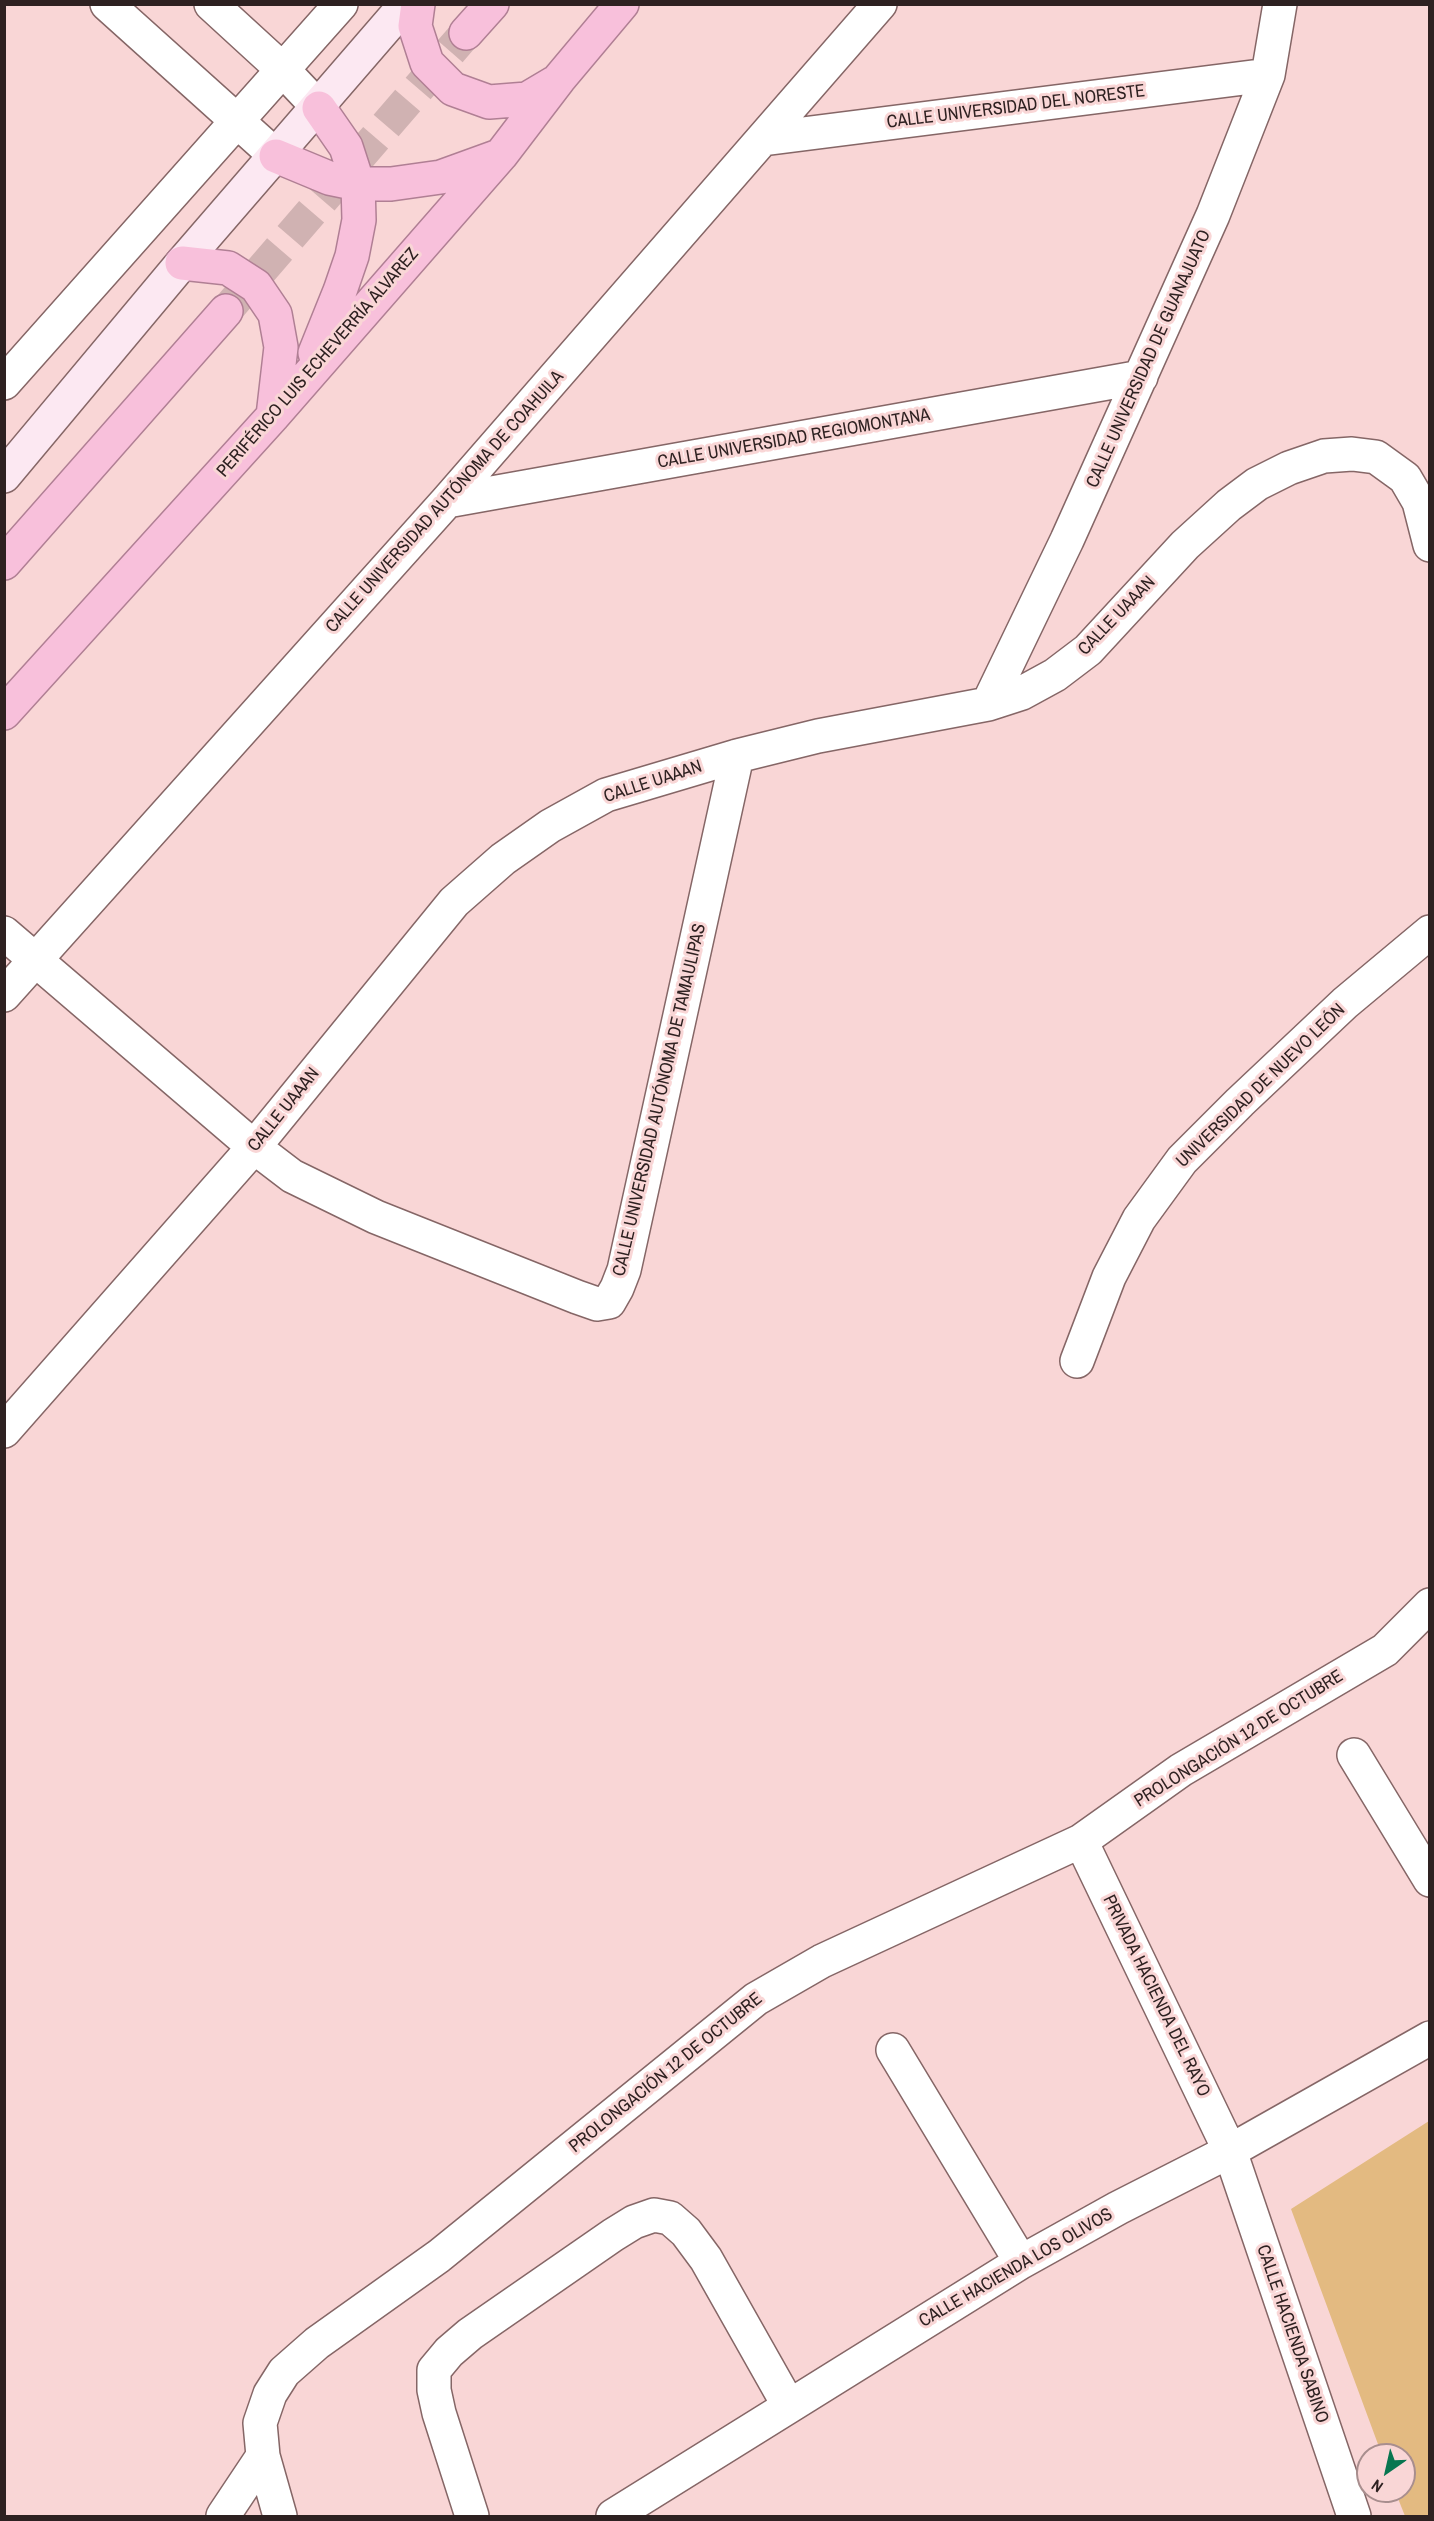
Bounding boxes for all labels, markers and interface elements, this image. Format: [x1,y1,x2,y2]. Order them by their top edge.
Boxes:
street label: CALLE UNIVERSIDAD DEL NORESTE [886,80,1146,134]
street label: CALLE UNIVERSIDAD DE GUANAJUATO [1082,227,1216,491]
street label: PERIFÉRICO LUIS ECHEVERRÍA ÁLVAREZ [213,244,423,482]
street label: CALLE UNIVERSIDAD AUTÓNOMA DE COAHUILA [322,367,568,637]
street label: CALLE UNIVERSIDAD REGIOMONTANA [656,404,932,474]
street label: CALLE UAAAN [1074,572,1160,660]
street label: CALLE UAAAN [601,756,705,808]
street label: CALLE UNIVERSIDAD AUTÓNOMA DE TAMAULIPAS [609,922,711,1278]
street label: UNIVERSIDAD DE NUEVO LEÓN [1172,1000,1350,1172]
street label: CALLE UAAAN [244,1064,324,1156]
street label: PROLONGACIÓN 12 DE OCTUBRE [1131,1666,1347,1812]
street label: PRIVADA HACIENDA DEL RAYO [1098,1892,1214,2100]
street label: PROLONGACIÓN 12 DE OCTUBRE [565,1988,767,2158]
street label: CALLE HACIENDA LOS OLIVOS [915,2204,1117,2332]
street label: CALLE HACIENDA SABINO [1251,2242,1333,2426]
north arrow [1356,2443,1416,2503]
text: N [1367,2474,1387,2498]

